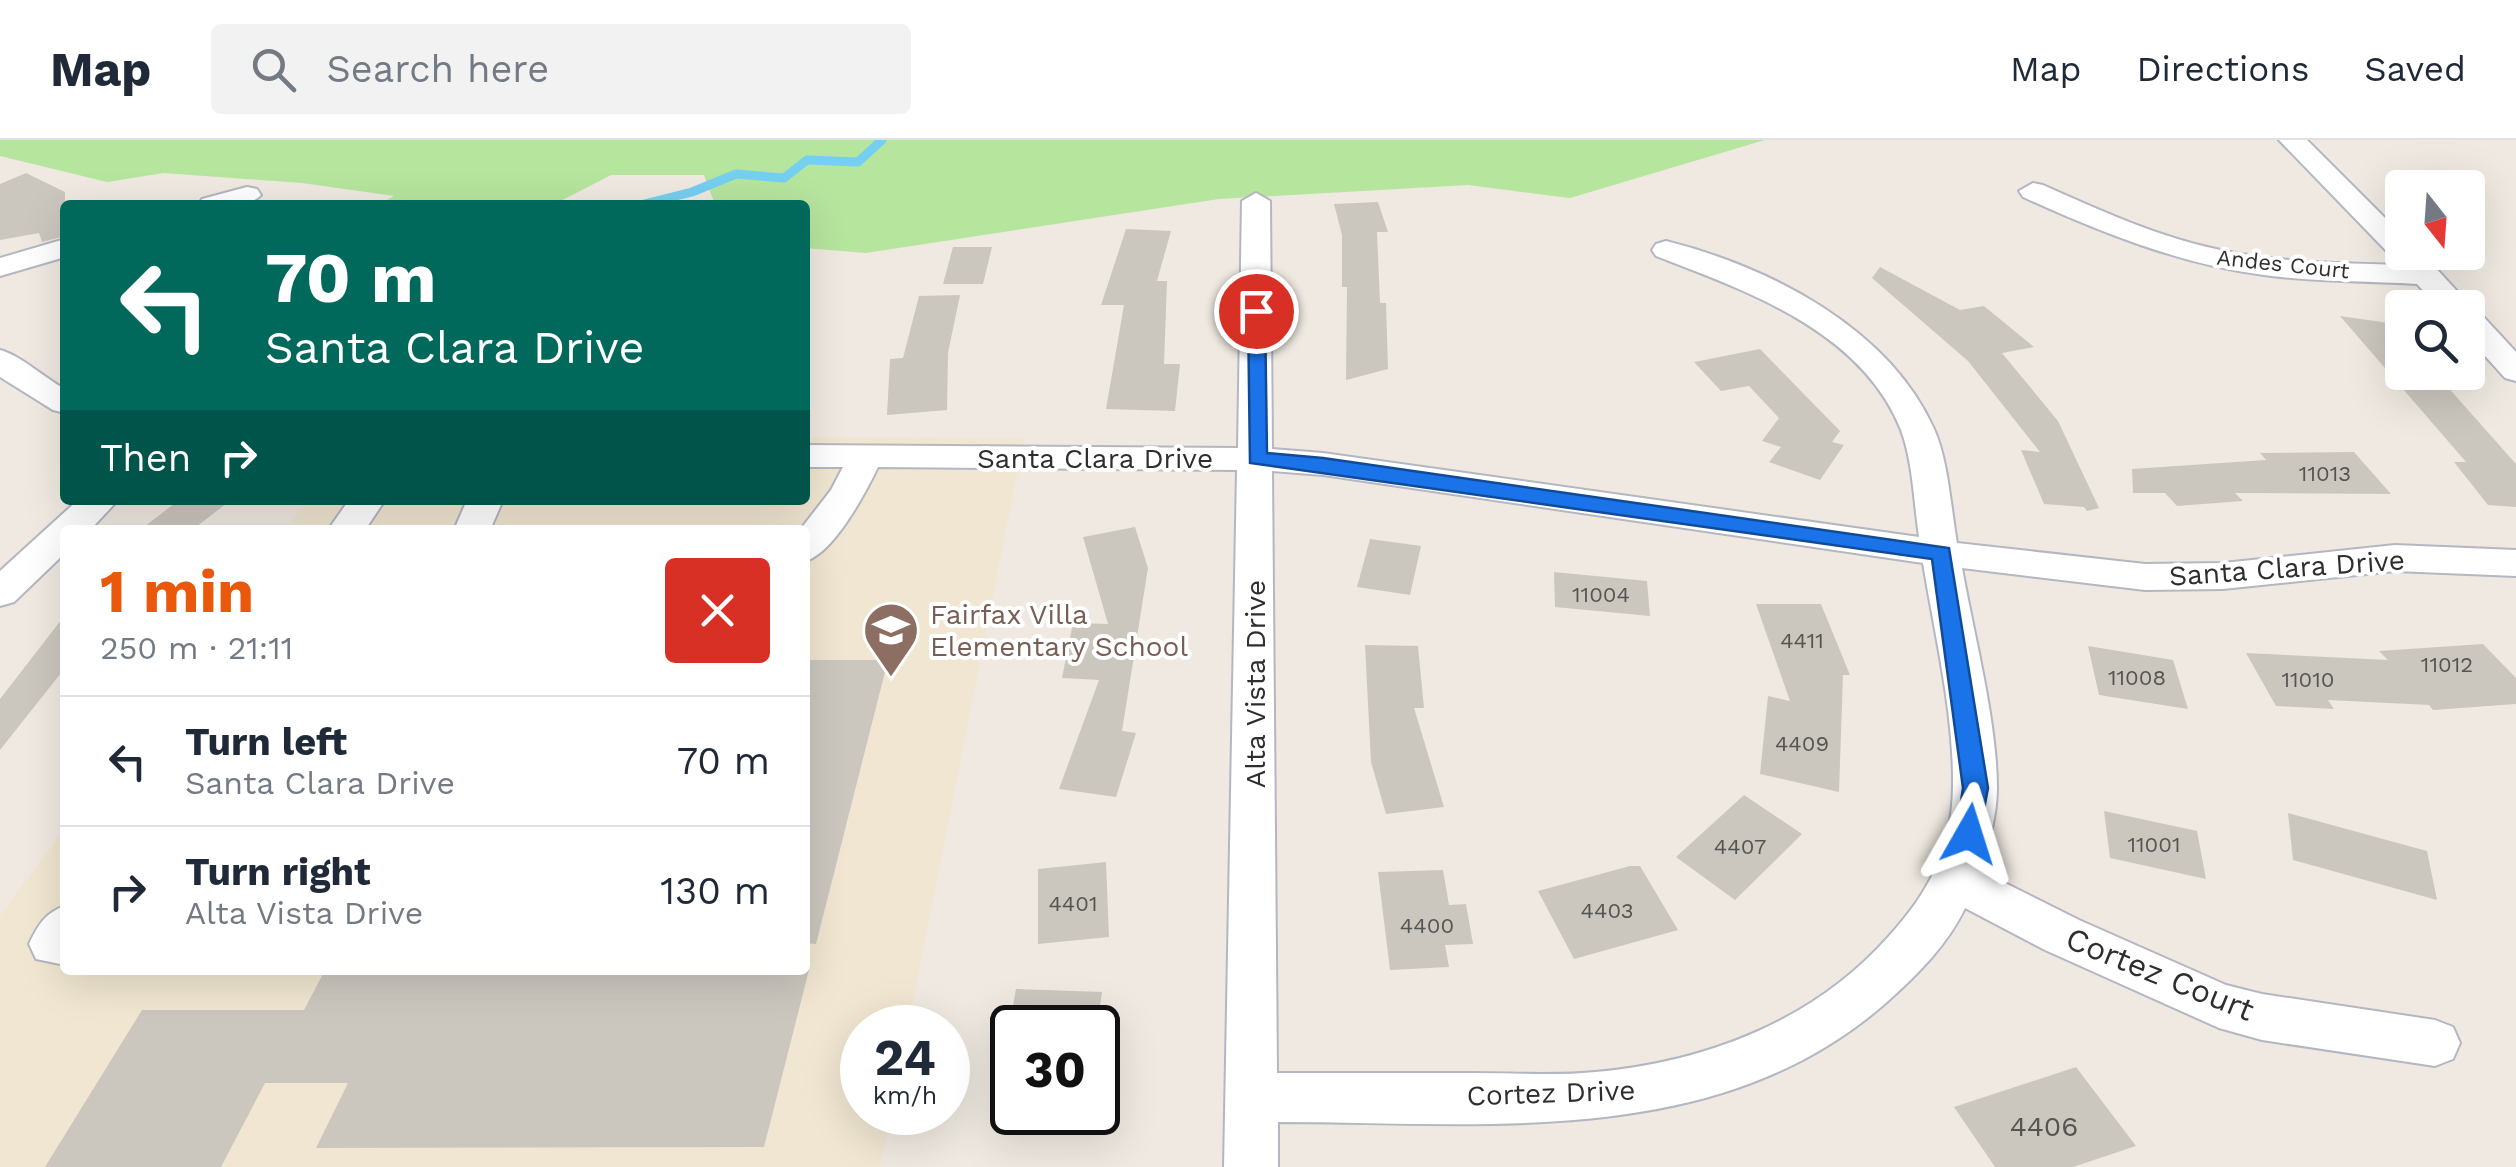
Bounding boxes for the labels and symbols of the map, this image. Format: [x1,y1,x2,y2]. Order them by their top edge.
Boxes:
north arrow [2385,170,2485,270]
street label: Andes Court [2215,245,2351,283]
pin [1214,269,1299,354]
street label: Santa Clara Drive [977,442,1213,475]
house number: 11013 [2299,461,2351,486]
street label: Santa Clara Drive [2168,543,2406,593]
street label: Alta Vista Drive [1239,580,1272,788]
house number: 11004 [1572,582,1630,607]
place label: Fairfax Villa Elementary School [930,598,1188,663]
school or university icon: Fairfax Villa Elementary School [861,600,921,679]
house number: 4411 [1780,628,1824,653]
house number: 11012 [2421,652,2473,677]
house number: 11008 [2108,665,2166,690]
house number: 11010 [2281,667,2335,692]
house number: 4409 [1775,731,1829,756]
position arrow [1917,782,2021,886]
house number: 11001 [2127,832,2181,857]
house number: 4407 [1714,834,1766,859]
house number: 4401 [1048,891,1098,916]
house number: 4403 [1581,898,1633,923]
house number: 4400 [1400,913,1454,938]
street label: Cortez Court [2060,919,2260,1029]
speed limit sign: 30 [990,1005,1120,1135]
street label: Cortez Drive [1466,1074,1636,1112]
house number: 4406 [2010,1110,2078,1143]

